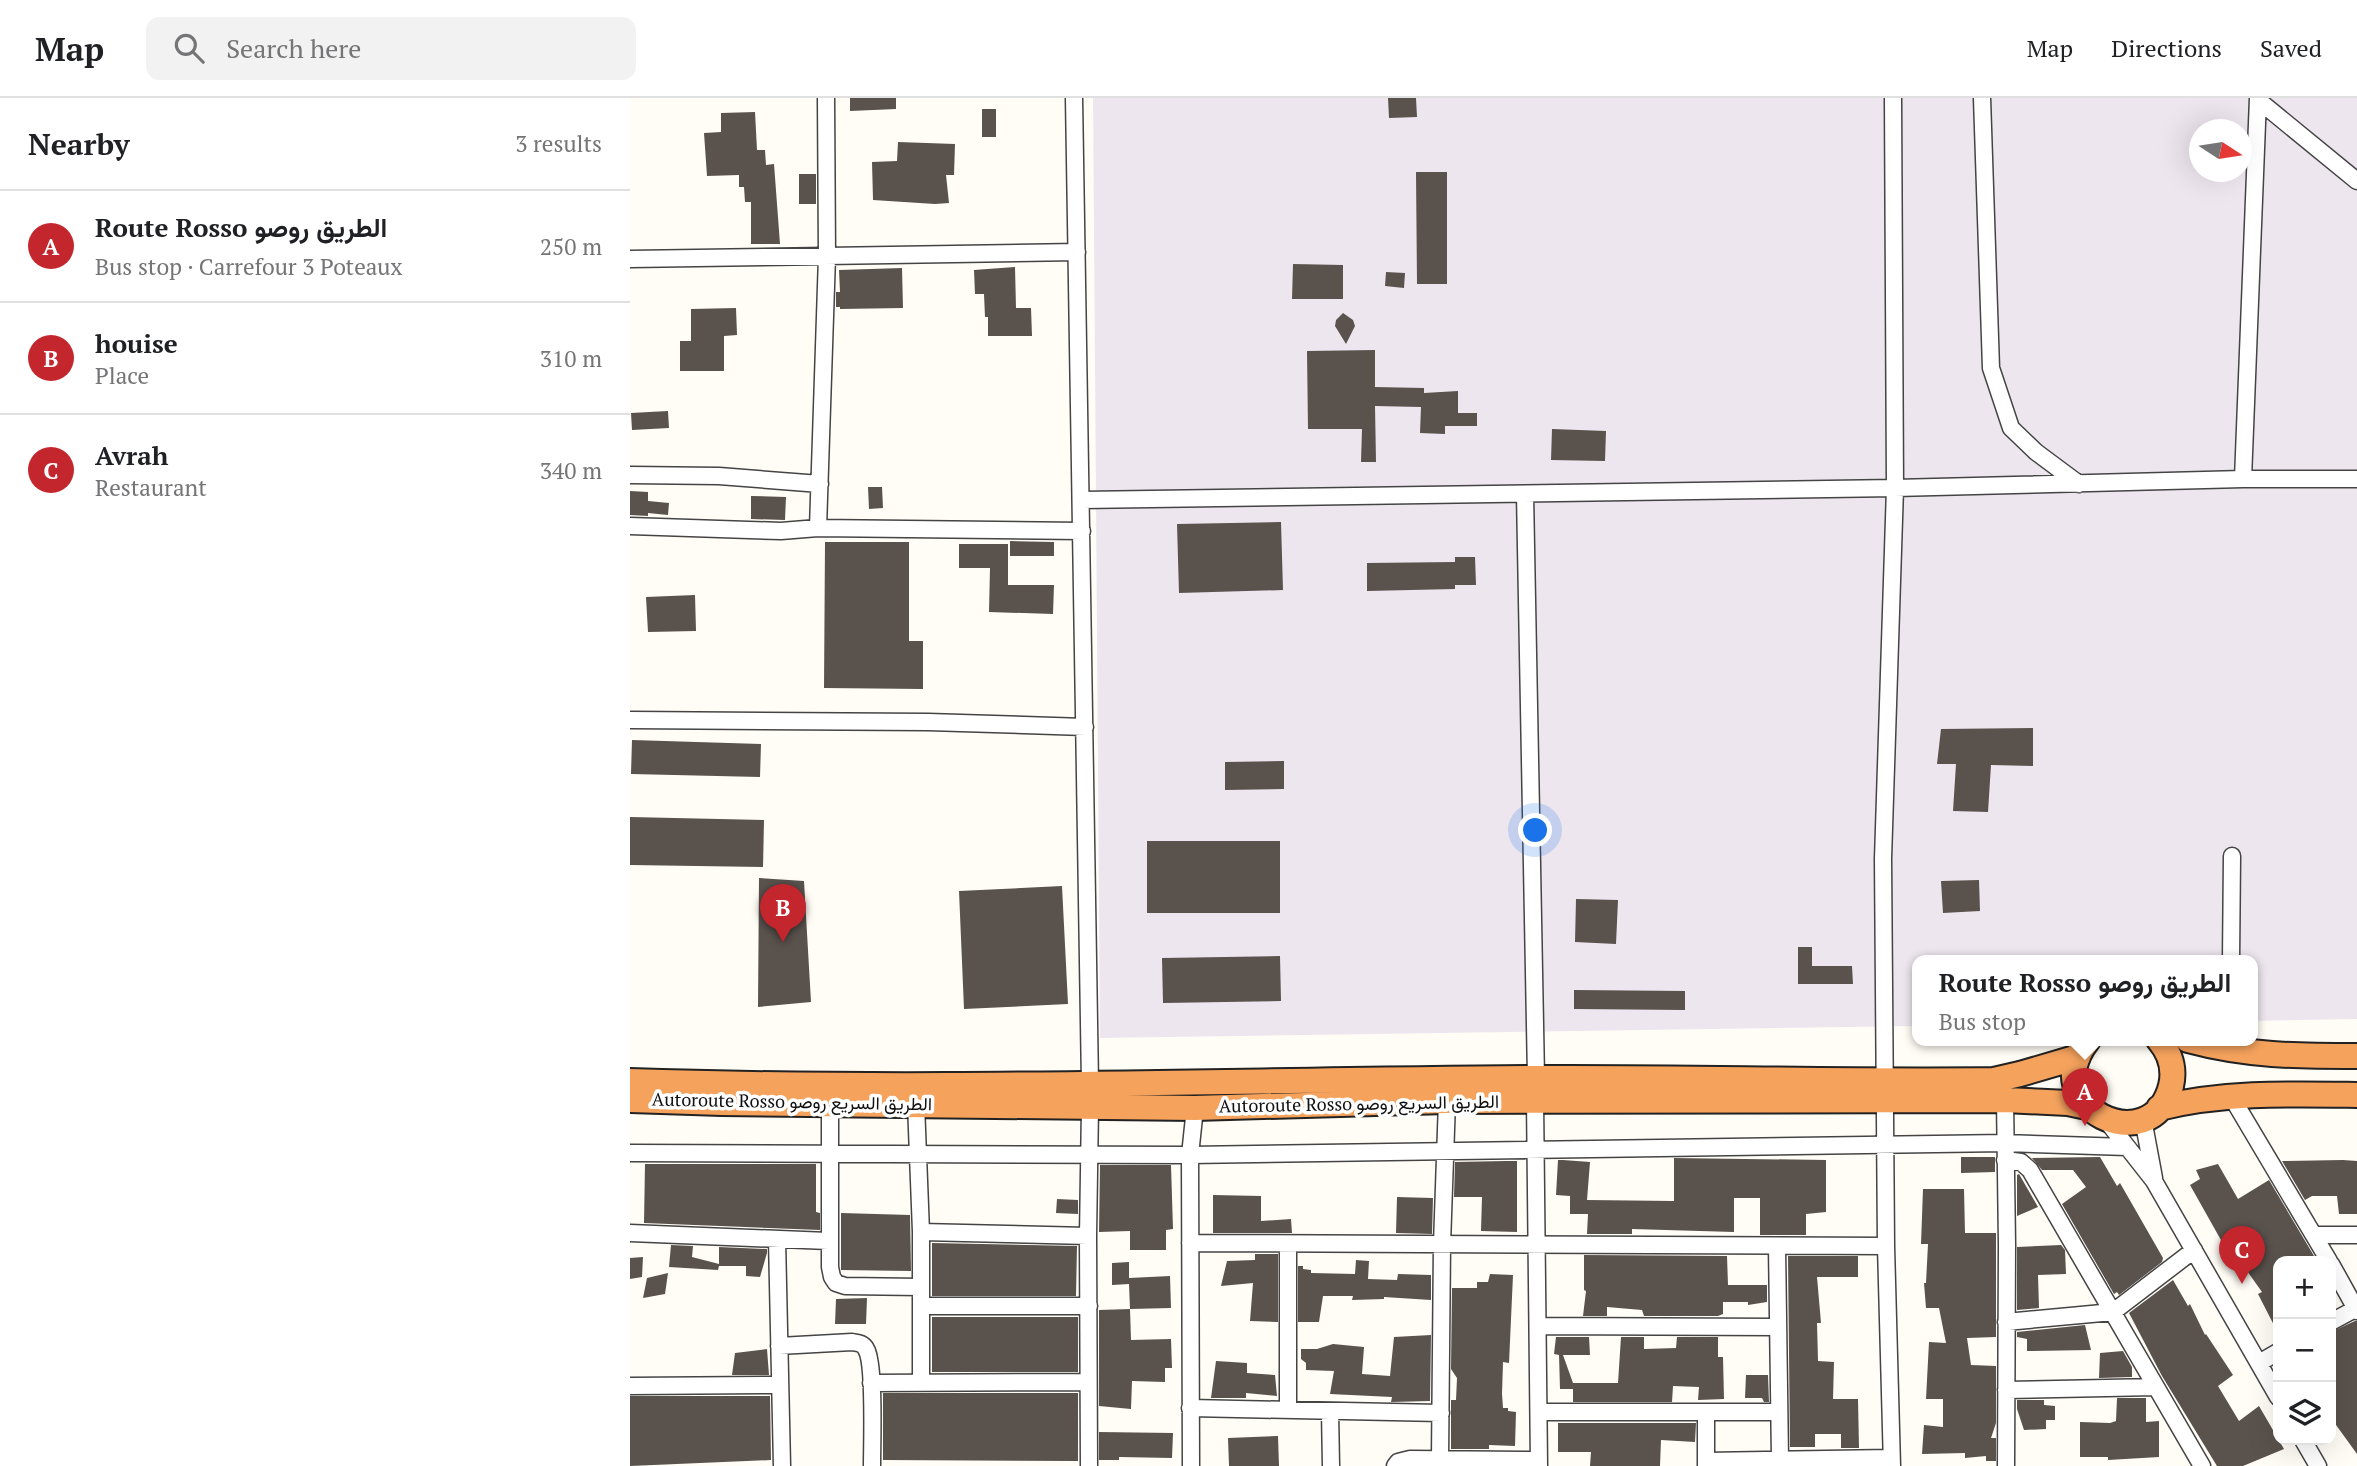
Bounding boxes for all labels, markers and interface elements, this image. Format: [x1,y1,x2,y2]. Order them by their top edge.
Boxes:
search box [146,17,636,80]
text: Map [35,27,104,70]
icon: search [170,29,208,67]
text: Search here [226,31,361,65]
text: Map [2027,32,2073,64]
text: Directions [2111,32,2222,64]
text: Saved [2260,32,2322,64]
north arrow [2189,119,2252,182]
text: Nearby [28,124,130,164]
text: 3 results [515,128,602,159]
text: Route Rosso الطريق روصو [95,210,387,244]
text: A [43,231,59,262]
text: 250 m [540,231,602,262]
text: Bus stop · Carrefour 3 Poteaux [95,251,402,282]
text: houise [95,326,178,360]
text: B [44,343,58,374]
text: 310 m [540,343,602,374]
text: Place [95,360,149,391]
text: Avrah [95,438,168,472]
text: C [44,455,59,486]
text: 340 m [540,455,602,486]
text: Restaurant [95,472,207,503]
your location [1518,813,1552,847]
pin: B [760,884,806,942]
popup [1912,955,2258,1046]
text: Route Rosso الطريق روصو [1939,965,2231,999]
text: Bus stop [1939,1006,2026,1037]
pin: A [2062,1068,2108,1126]
street label: Autoroute Rosso الطريق السريع روصو [652,1087,932,1116]
street label: Autoroute Rosso الطريق السريع روصو [1219,1089,1499,1118]
pin: C [2219,1226,2265,1284]
map controls [2273,1256,2336,1445]
button: + [2273,1256,2336,1319]
button: − [2273,1319,2336,1382]
button: layers [2273,1382,2336,1445]

